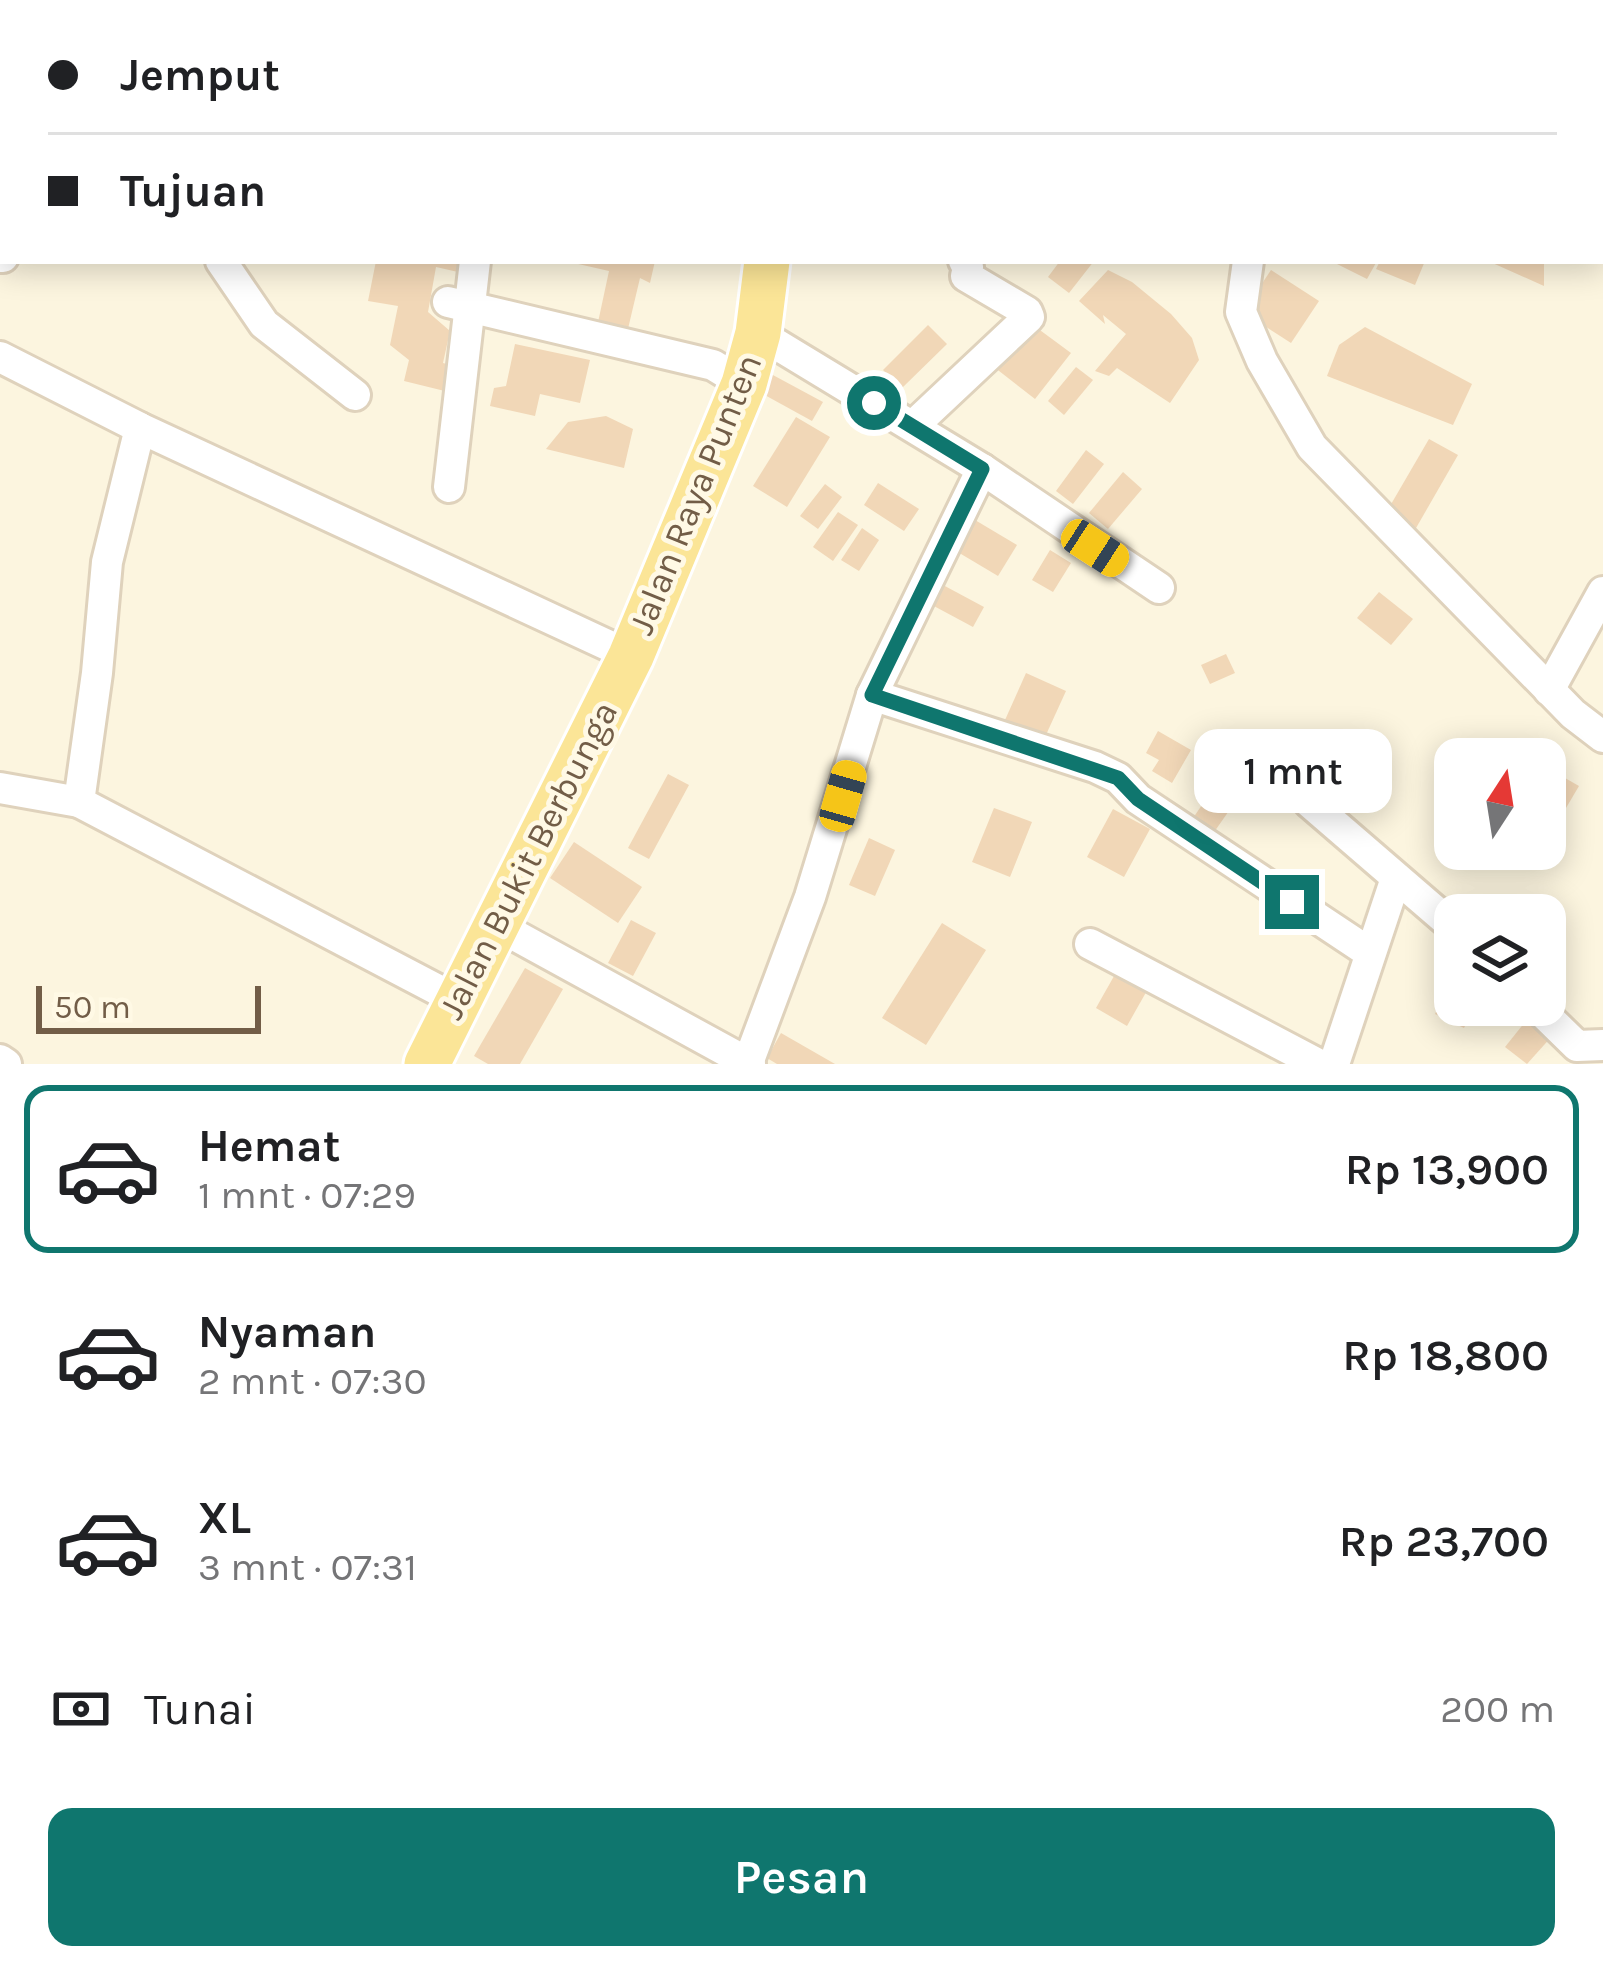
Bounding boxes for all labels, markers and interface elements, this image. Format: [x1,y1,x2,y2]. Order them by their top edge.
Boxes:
text: Jemput [120,49,280,101]
text: Tujuan [120,165,266,217]
street label: Jalan Raya Punten [620,348,770,640]
route start [847,376,901,430]
car [1055,513,1135,583]
street label: Jalan Bukit Berbunga [430,694,626,1026]
callout: 1 mnt [1193,728,1391,812]
north arrow [1434,738,1566,870]
map controls [1434,738,1566,1026]
text: 1 mnt [1243,748,1343,794]
car [816,756,870,836]
route end [1265,875,1319,929]
button: layers [1434,894,1566,1026]
scale bar [36,980,261,1033]
text: 50 m [54,988,131,1026]
icon: car [54,1115,162,1223]
text: Hemat [198,1120,340,1172]
text: Rp 13,900 [1345,1143,1549,1195]
text: 1 mnt · 07:29 [198,1172,416,1218]
icon: car [54,1301,162,1409]
text: Nyaman [198,1306,376,1358]
text: Rp 18,800 [1342,1329,1549,1381]
text: 2 mnt · 07:30 [198,1358,427,1404]
icon: car [54,1487,162,1595]
text: XL [198,1492,251,1544]
text: Rp 23,700 [1339,1515,1549,1567]
text: 3 mnt · 07:31 [198,1544,417,1590]
icon: cash [48,1676,114,1742]
text: Tunai [144,1683,256,1735]
text: 200 m [1440,1686,1555,1732]
button: Pesan [48,1808,1555,1946]

